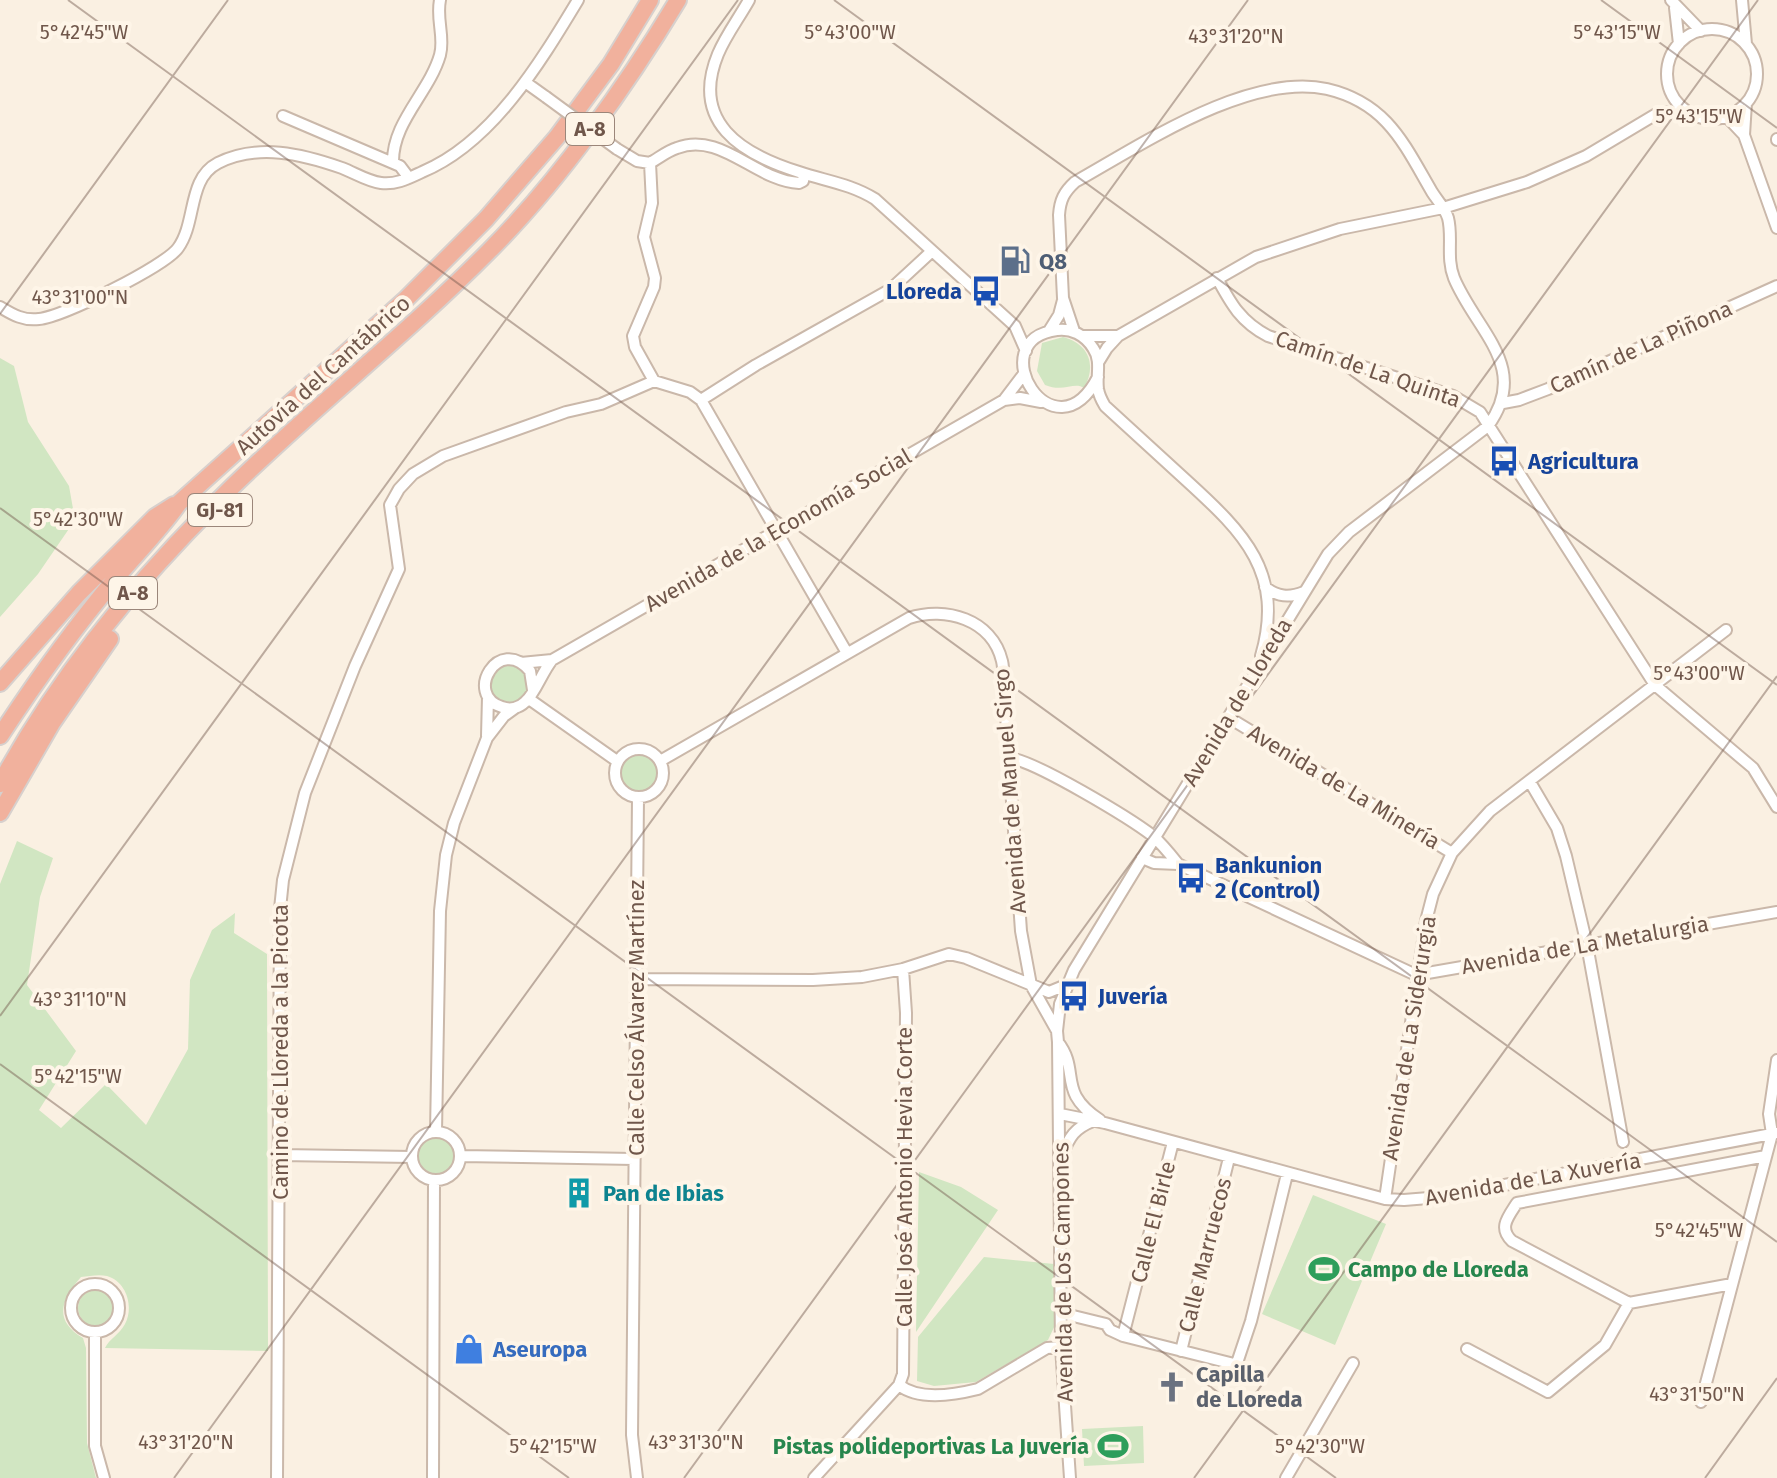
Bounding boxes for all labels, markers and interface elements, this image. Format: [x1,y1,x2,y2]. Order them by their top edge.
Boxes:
text: 5°42'45"W [40,20,129,44]
text: 5°43'00"W [804,20,896,44]
text: 5°43'15"W [1573,20,1661,44]
text: 43°31'20"N [1188,24,1284,48]
text: 5°43'15"W [1655,104,1743,128]
road number: A-8 [566,113,614,145]
fuel station icon: Q8 [998,244,1032,278]
place label: Q8 [1039,248,1067,275]
bus stop icon: Lloreda [969,274,1003,308]
place label: Lloreda [886,278,962,305]
text: 43°31'00"N [32,285,128,309]
street label: Autovía del Cantábrico [230,290,416,460]
street label: Camín de La Piñona [1546,295,1736,399]
street label: Camín de La Quinta [1272,325,1464,413]
street label: Avenida de la Economía Social [640,443,916,617]
bus stop icon: Agricultura [1487,444,1521,478]
place label: Agricultura [1527,448,1639,475]
road number: GJ-81 [188,494,252,526]
text: 5°42'30"W [33,507,124,531]
road number: A-8 [109,577,157,609]
street label: Avenida de Lloreda [1176,613,1298,791]
text: 5°43'00"W [1653,661,1745,685]
street label: Avenida de Manuel Sirgo [988,668,1032,914]
street label: Avenida de La Minería [1243,719,1445,855]
place label: Bankunion 2 (Control) [1215,852,1322,904]
bus stop icon: Bankunion 2 (Control) [1174,861,1208,895]
street label: Calle Celso Álvarez Martínez [623,880,650,1156]
street label: Camino de Lloreda a la Picota [267,904,294,1200]
street label: Avenida de La Metalurgia [1459,910,1711,980]
street label: Avenida de La Siderurgia [1376,914,1442,1162]
bus stop icon: Juvería [1057,979,1091,1013]
place label: Juvería [1097,983,1168,1010]
text: 43°31'10"N [33,987,127,1011]
street label: Calle José Antonio Hevia Corte [891,1027,918,1327]
text: 5°42'15"W [34,1064,122,1088]
street label: Avenida de Los Campones [1047,1142,1079,1402]
street label: Avenida de La Xuvería [1423,1147,1643,1211]
street label: Calle El Birle [1125,1158,1181,1286]
street label: Calle Marruecos [1173,1175,1237,1335]
building icon: Pan de Ibias [562,1176,596,1210]
place label: Pan de Ibias [603,1180,724,1207]
text: 5°42'45"W [1655,1218,1744,1242]
sports icon: Campo de Lloreda [1307,1252,1341,1286]
place label: Campo de Lloreda [1348,1256,1529,1283]
shop icon: Aseuropa [452,1332,486,1366]
place label: Aseuropa [492,1336,587,1363]
place label: Capilla de Lloreda [1196,1361,1302,1413]
church icon: Capilla de Lloreda [1155,1370,1189,1404]
text: 43°31'50"N [1649,1382,1745,1406]
sports icon: Pistas polideportivas La Juvería [1096,1429,1130,1463]
text: 43°31'20"N [138,1430,234,1454]
text: 43°31'30"N [648,1430,744,1454]
place label: Pistas polideportivas La Juvería [773,1433,1089,1460]
text: 5°42'15"W [509,1434,597,1458]
text: 5°42'30"W [1275,1434,1366,1458]

